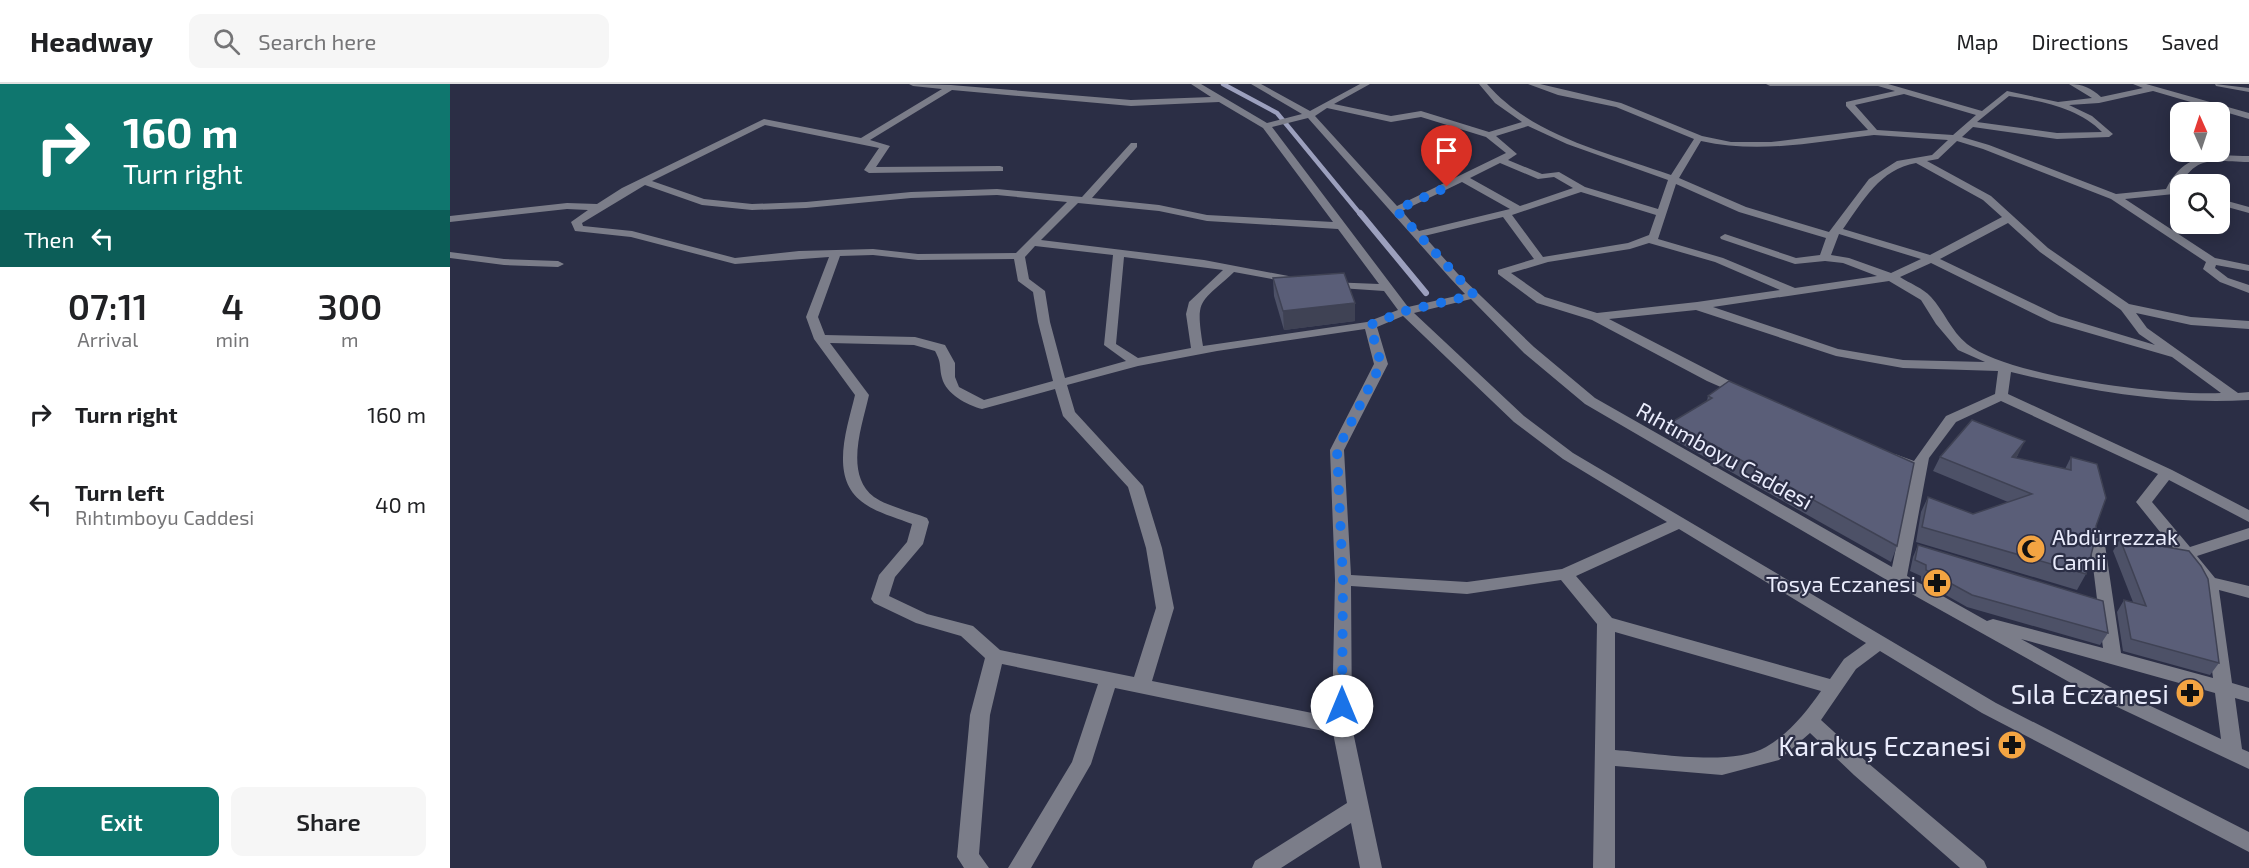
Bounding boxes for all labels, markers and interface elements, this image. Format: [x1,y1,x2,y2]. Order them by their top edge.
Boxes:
search box [189,14,609,68]
text: Headway [30,24,153,58]
icon: search [210,25,243,58]
text: Search here [258,28,376,54]
text: Map [1956,29,1999,54]
text: Directions [2032,29,2128,54]
text: Saved [2161,29,2219,54]
north arrow [2170,102,2230,162]
map controls [2170,102,2230,234]
text: 160 m [123,106,239,156]
icon: right [24,108,102,186]
pin [1421,125,1472,187]
icon: arrive [1430,134,1463,167]
text: Turn right [123,157,243,189]
button: search [2170,174,2230,234]
icon: left [86,222,119,255]
text: Then [24,226,74,252]
text: 07:11 [68,284,148,327]
text: 4 [221,284,244,327]
text: 300 [317,284,382,327]
text: Arrival [77,327,138,351]
text: min [216,327,250,351]
text: m [341,327,359,351]
street label: Rıhtımboyu Caddesi [1632,396,1818,514]
icon: right [24,398,57,431]
text: Turn right [75,401,177,427]
text: 160 m [367,401,426,427]
text: Turn left [75,479,164,505]
icon: left [24,488,57,521]
text: 40 m [375,491,426,517]
text: Rıhtımboyu Caddesi [75,505,254,529]
place label: Abdürrezzak Camii [2052,523,2178,574]
mosque icon: Abdürrezzak Camii [2015,533,2047,565]
pharmacy icon: Tosya Eczanesi [1921,567,1953,599]
place label: Tosya Eczanesi [1766,570,1916,596]
position arrow [1310,674,1374,738]
place label: Sıla Eczanesi [2011,677,2169,709]
pharmacy icon: Sıla Eczanesi [2174,677,2206,709]
place label: Karakuş Eczanesi [1778,729,1991,763]
pharmacy icon: Karakuş Eczanesi [1996,729,2028,761]
button: Exit [24,787,219,856]
button: Share [231,787,426,856]

